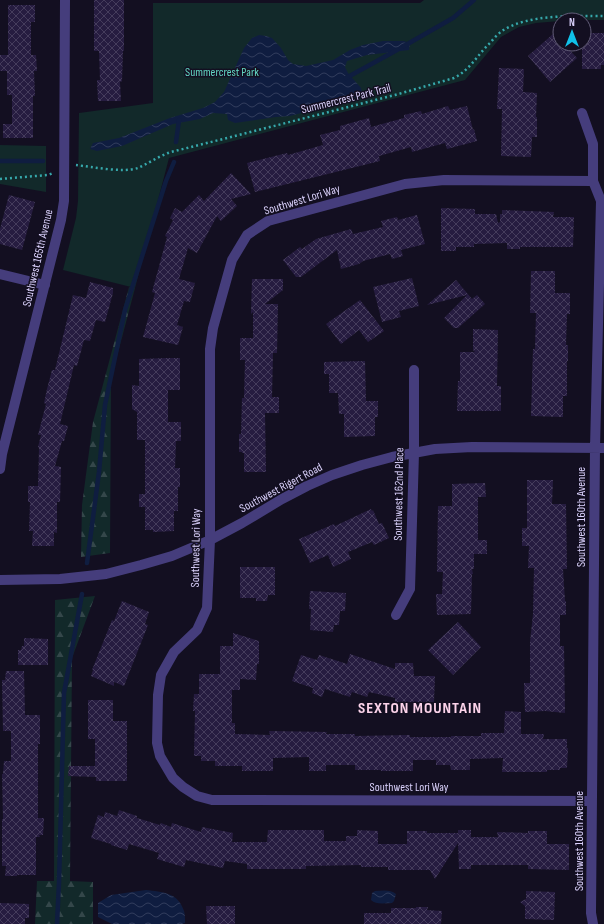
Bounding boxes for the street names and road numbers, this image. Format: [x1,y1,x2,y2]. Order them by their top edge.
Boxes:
street label: Summercrest Park Trail [300,81,392,117]
street label: Southwest Lori Way [262,181,342,219]
street label: Southwest 165th Avenue [19,208,57,308]
street label: Southwest 162nd Place [391,447,407,541]
street label: Southwest Rigert Road [237,460,325,516]
street label: Southwest 160th Avenue [574,467,589,567]
street label: Southwest Lori Way [188,508,204,588]
street label: Southwest Lori Way [370,780,449,795]
street label: Southwest 160th Avenue [572,791,587,891]

